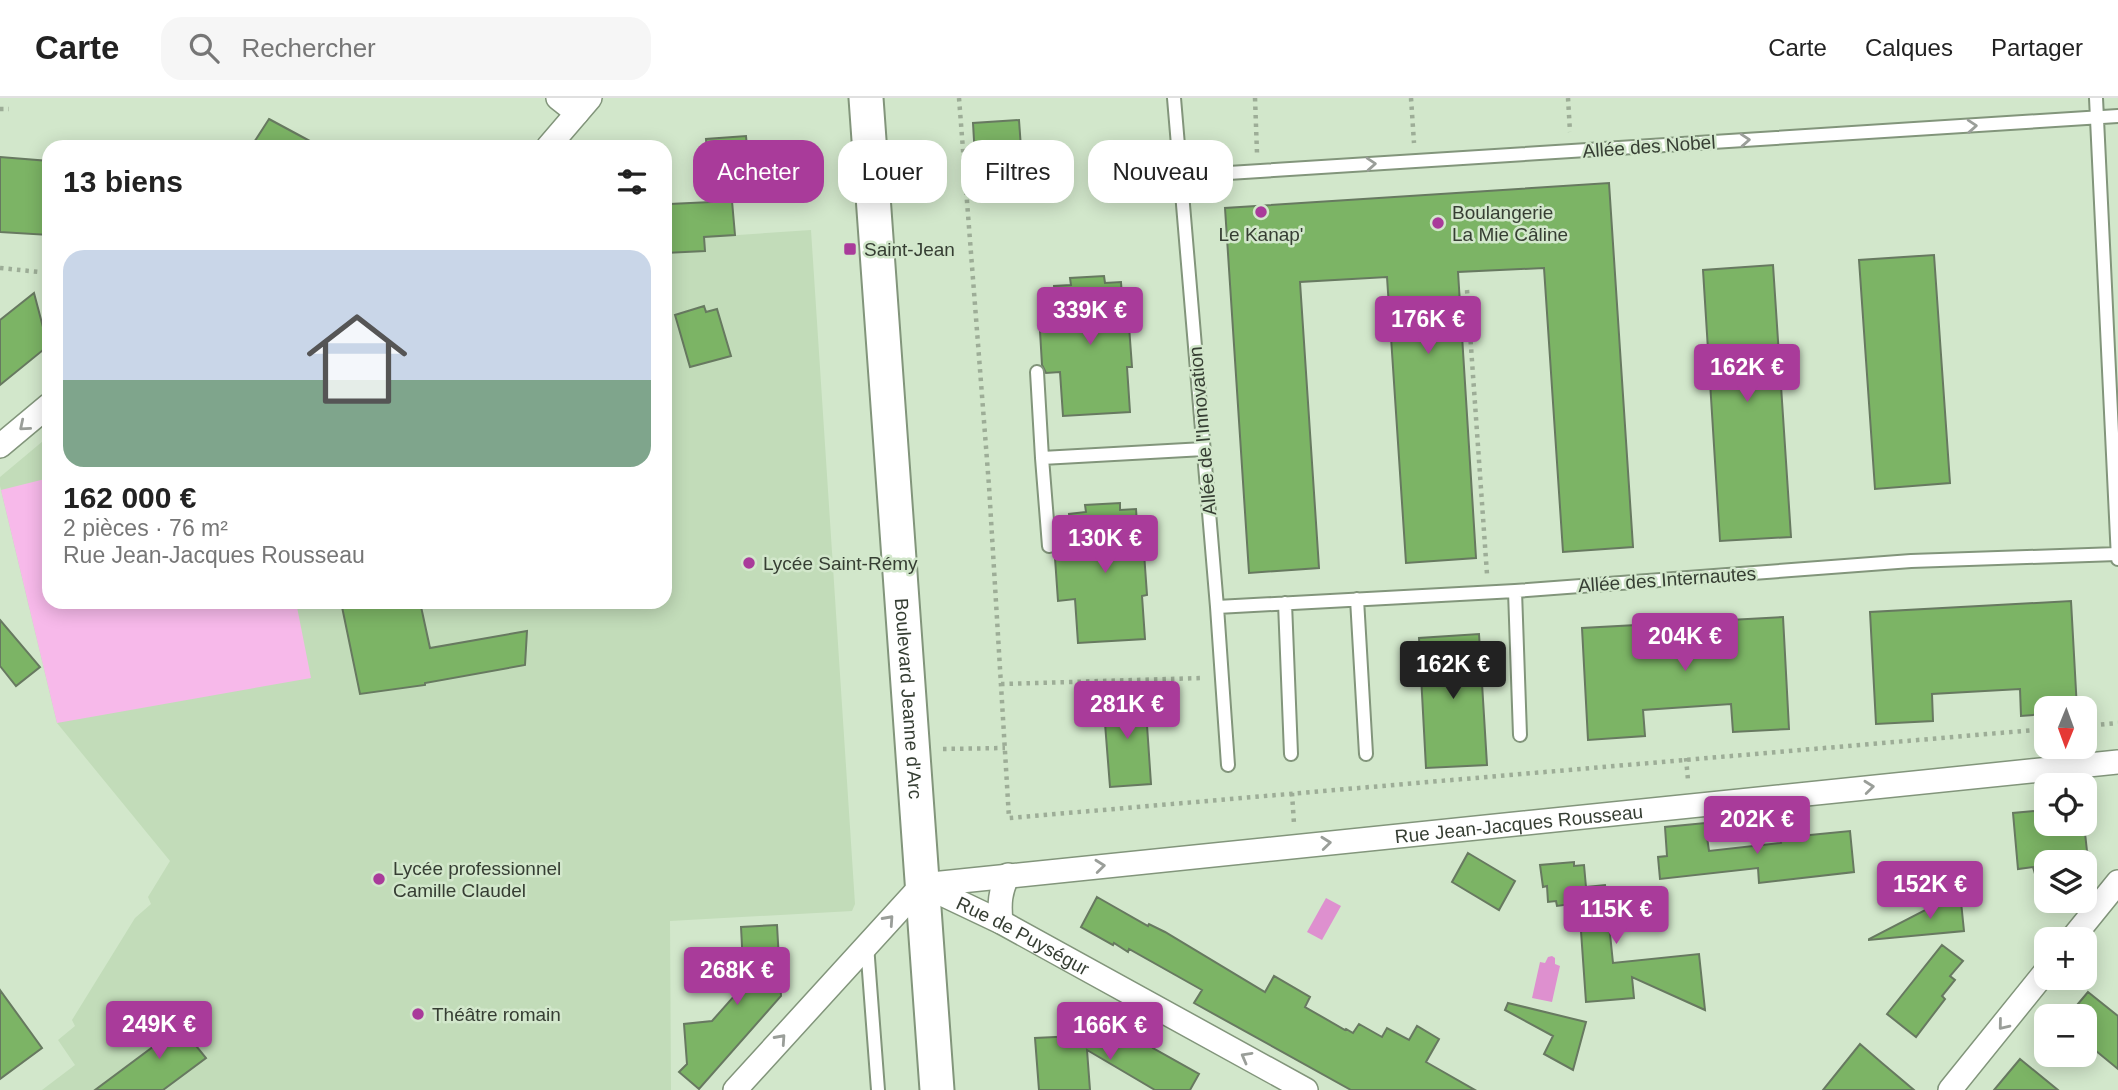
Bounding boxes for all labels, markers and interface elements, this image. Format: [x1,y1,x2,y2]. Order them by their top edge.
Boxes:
search box [161,17,651,80]
text: Carte [35,29,119,66]
icon: search [185,29,223,67]
text: Rechercher [241,33,376,63]
text: Carte [1768,34,1827,61]
text: Calques [1865,34,1953,61]
text: Partager [1991,34,2083,61]
one-way arrow [1967,119,1978,134]
street label: Allée des Nobel [1582,131,1716,162]
one-way arrow [1740,133,1751,148]
chip: Acheter [693,140,824,203]
chip: Louer [838,140,947,203]
chip: Filtres [961,140,1074,203]
chip: Nouveau [1088,140,1233,203]
one-way arrow [1366,157,1377,172]
icon: filters [613,163,651,201]
text: 13 biens [63,165,183,198]
place label: Boulangerie La Mie Câline [1452,202,1568,245]
marker: Le Kanap' [1253,204,1269,220]
marker: Boulangerie La Mie Câline [1430,215,1446,231]
place label: Le Kanap' [1219,224,1303,245]
place label: Saint-Jean [864,239,955,260]
marker: Saint-Jean [842,241,858,257]
pin: 339K € [1033,288,1147,347]
icon: home [294,296,420,422]
pin: 176K € [1371,296,1485,356]
text: 339K € [1053,297,1127,323]
text: 176K € [1391,306,1465,332]
pin: 162K € [1690,344,1804,404]
street label: Allée de l'Innovation [1185,346,1220,516]
text: 162K € [1710,354,1784,380]
one-way arrow [20,418,33,430]
text: 162 000 € [63,481,196,514]
text: 2 pièces · 76 m² [63,515,228,541]
pin: 130K € [1048,516,1162,575]
text: 130K € [1068,525,1142,551]
text: Rue Jean-Jacques Rousseau [63,542,365,568]
place label: Lycée Saint-Rémy [763,553,918,574]
marker: Lycée Saint-Rémy [741,555,757,571]
street label: Allée des Internautes [1577,563,1757,596]
street label: Boulevard Jeanne d'Arc [891,597,926,800]
pin: 204K € [1628,614,1742,673]
text: 204K € [1648,623,1722,649]
pin: 162K € [1396,642,1510,701]
text: 162K € [1416,651,1490,677]
pin: 281K € [1070,682,1184,741]
text: 281K € [1090,691,1164,717]
north arrow [2034,696,2096,760]
map controls [2034,696,2097,1067]
button: locate [2034,773,2097,836]
one-way arrow [1864,780,1875,795]
pin: 202K € [1700,796,1814,856]
street label: Rue Jean-Jacques Rousseau [1394,801,1644,847]
text: 202K € [1720,806,1794,832]
one-way arrow [1320,835,1332,850]
button: layers [2034,850,2097,913]
place label: Lycée professionnel Camille Claudel [393,858,561,901]
one-way arrow [1094,858,1106,873]
pin: 152K € [1873,862,1987,921]
marker: Lycée professionnel Camille Claudel [371,871,387,887]
text: 152K € [1893,871,1967,897]
pin: 115K € [1559,886,1673,946]
street label: Rue de Puységur [953,892,1093,980]
text: 115K € [1580,896,1652,922]
one-way arrow [881,915,894,928]
button: + [2034,927,2097,990]
pin: 268K € [680,948,794,1007]
text: 268K € [700,957,774,983]
pin: 249K € [102,1002,216,1061]
pin: 166K € [1053,1002,1167,1062]
place label: Théâtre romain [432,1004,561,1025]
button: − [2034,1004,2097,1067]
marker: Théâtre romain [410,1006,426,1022]
text: 249K € [122,1011,196,1037]
text: 166K € [1073,1012,1147,1038]
one-way arrow [1999,1016,2011,1029]
one-way arrow [773,1035,786,1048]
one-way arrow [1241,1052,1253,1065]

